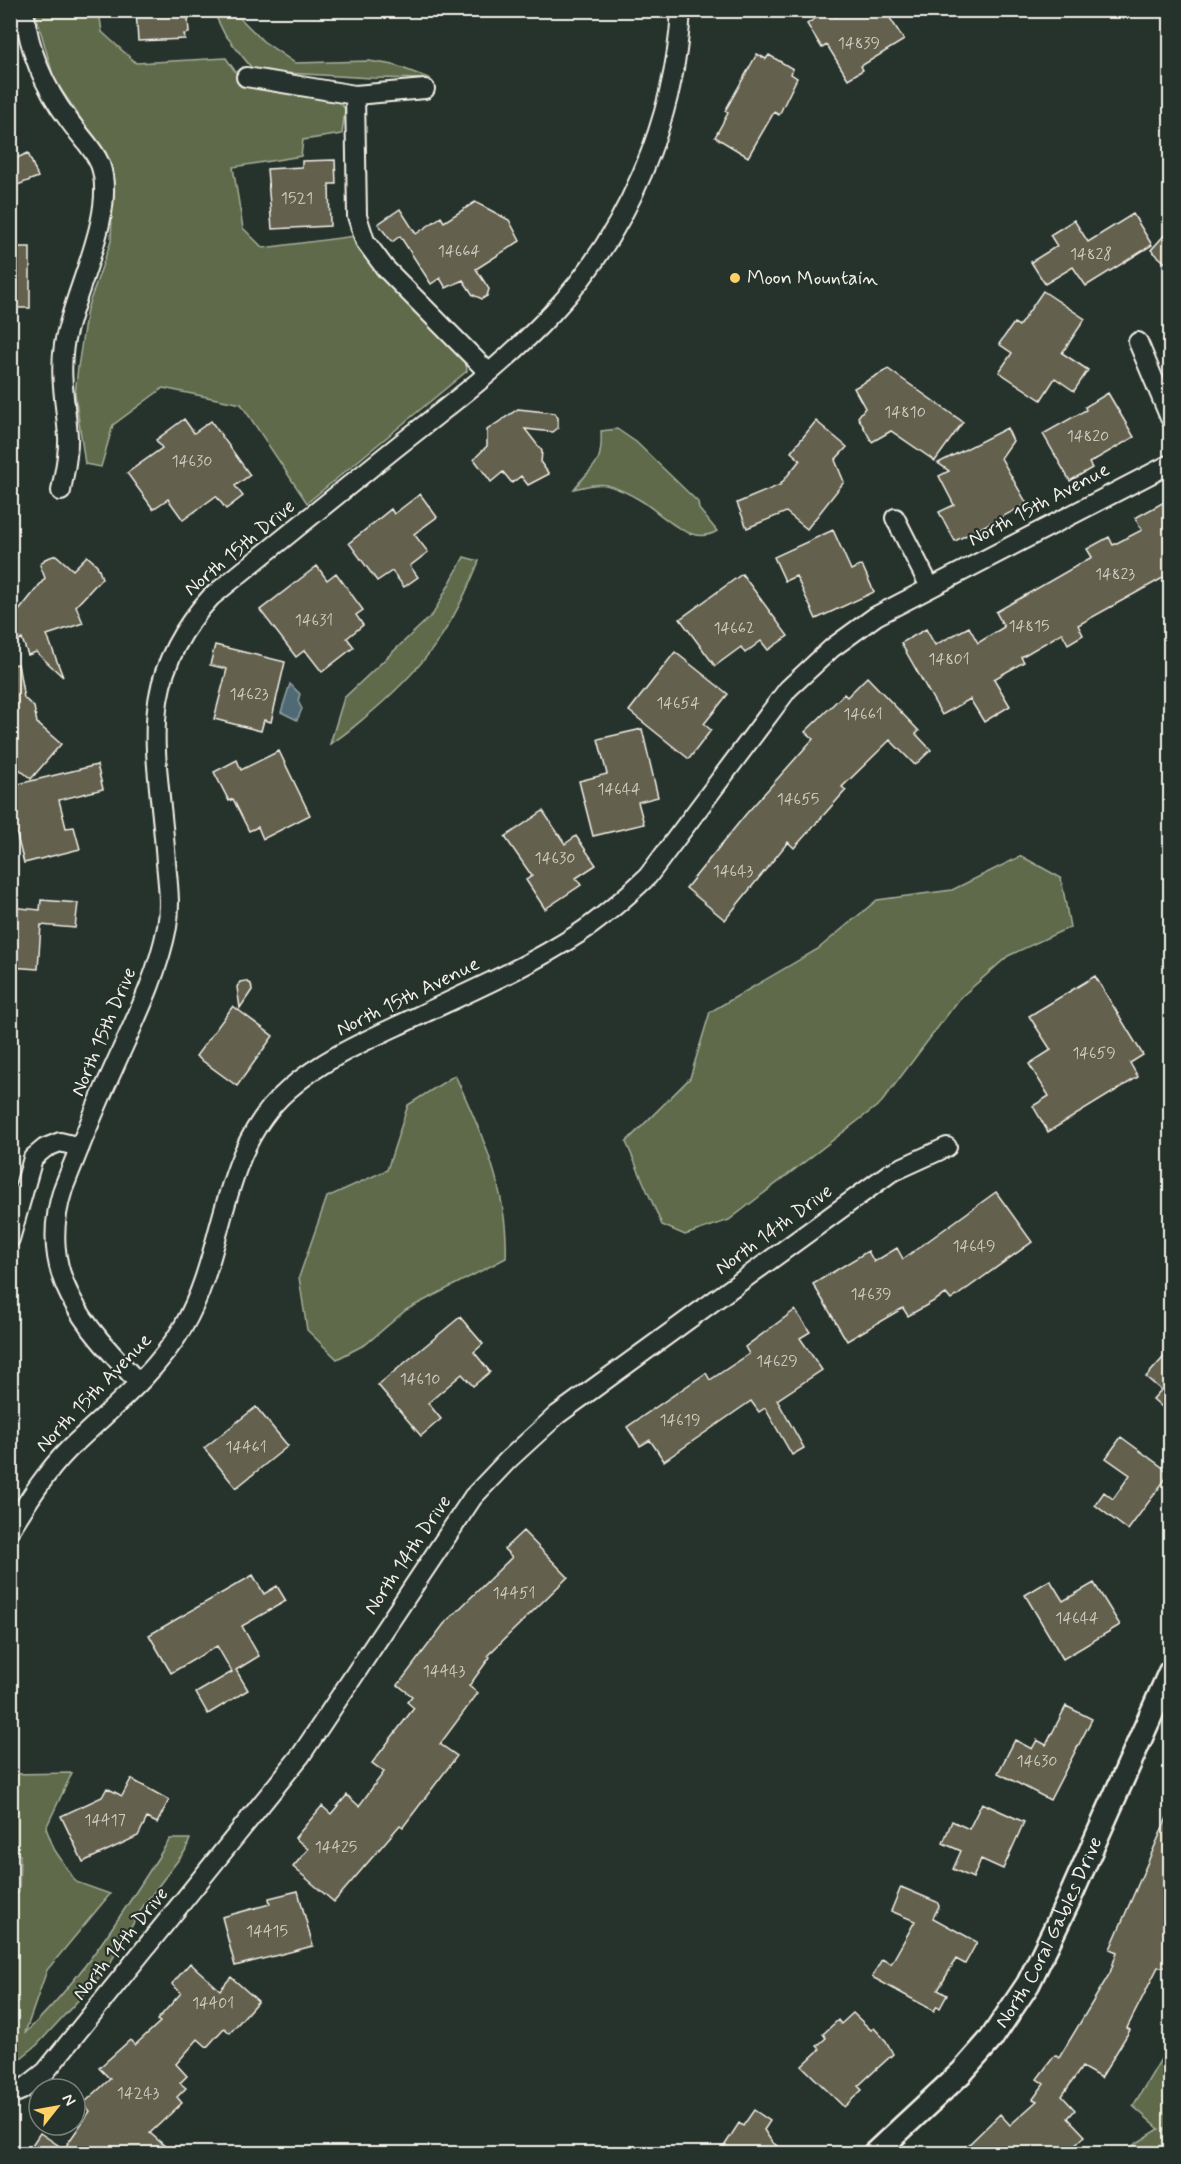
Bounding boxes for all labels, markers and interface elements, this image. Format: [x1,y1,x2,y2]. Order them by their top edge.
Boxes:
house number: 14839 [838,33,880,54]
house number: 1521 [281,188,313,209]
house number: 14664 [438,241,480,262]
house number: 14828 [1070,244,1112,265]
place label: Moon Mountain [747,265,878,292]
marker: Moon Mountain [728,271,742,285]
house number: 14810 [884,402,926,423]
house number: 14820 [1067,426,1109,447]
house number: 14630 [172,451,212,472]
street label: North 15th Avenue [964,456,1114,554]
street label: North 15th Drive [179,493,301,603]
house number: 14823 [1095,564,1135,585]
house number: 14631 [295,610,333,631]
house number: 14815 [1008,616,1050,637]
house number: 14662 [713,618,755,639]
house number: 14801 [928,649,970,670]
house number: 14623 [229,684,269,705]
house number: 14654 [656,693,700,714]
house number: 14661 [843,704,883,725]
house number: 14644 [597,779,641,800]
house number: 14655 [777,789,819,810]
house number: 14630 [535,848,575,869]
house number: 14643 [713,861,753,882]
street label: North 15th Avenue [332,951,484,1043]
street label: North 15th Drive [65,963,143,1101]
house number: 14659 [1072,1043,1116,1064]
street label: North 14th Drive [710,1178,838,1282]
house number: 14649 [952,1236,996,1257]
house number: 14639 [850,1284,892,1305]
street label: North 15th Avenue [30,1327,158,1459]
house number: 14629 [756,1351,798,1372]
house number: 14610 [400,1369,440,1390]
house number: 14619 [659,1410,701,1431]
house number: 14461 [225,1437,267,1458]
street label: North 14th Drive [358,1490,458,1620]
house number: 14451 [493,1583,535,1604]
house number: 14644 [1055,1608,1099,1629]
house number: 14443 [423,1661,465,1682]
house number: 14630 [1017,1751,1057,1772]
house number: 14417 [84,1810,126,1831]
street label: North Coral Gables Drive [989,1832,1109,2033]
house number: 14425 [315,1837,357,1858]
street label: North 14th Drive [67,1881,175,2007]
house number: 14415 [246,1921,288,1942]
house number: 14401 [192,1993,234,2014]
north arrow [27,2077,87,2137]
house number: 14243 [117,2083,159,2104]
text: N [57,2090,80,2110]

